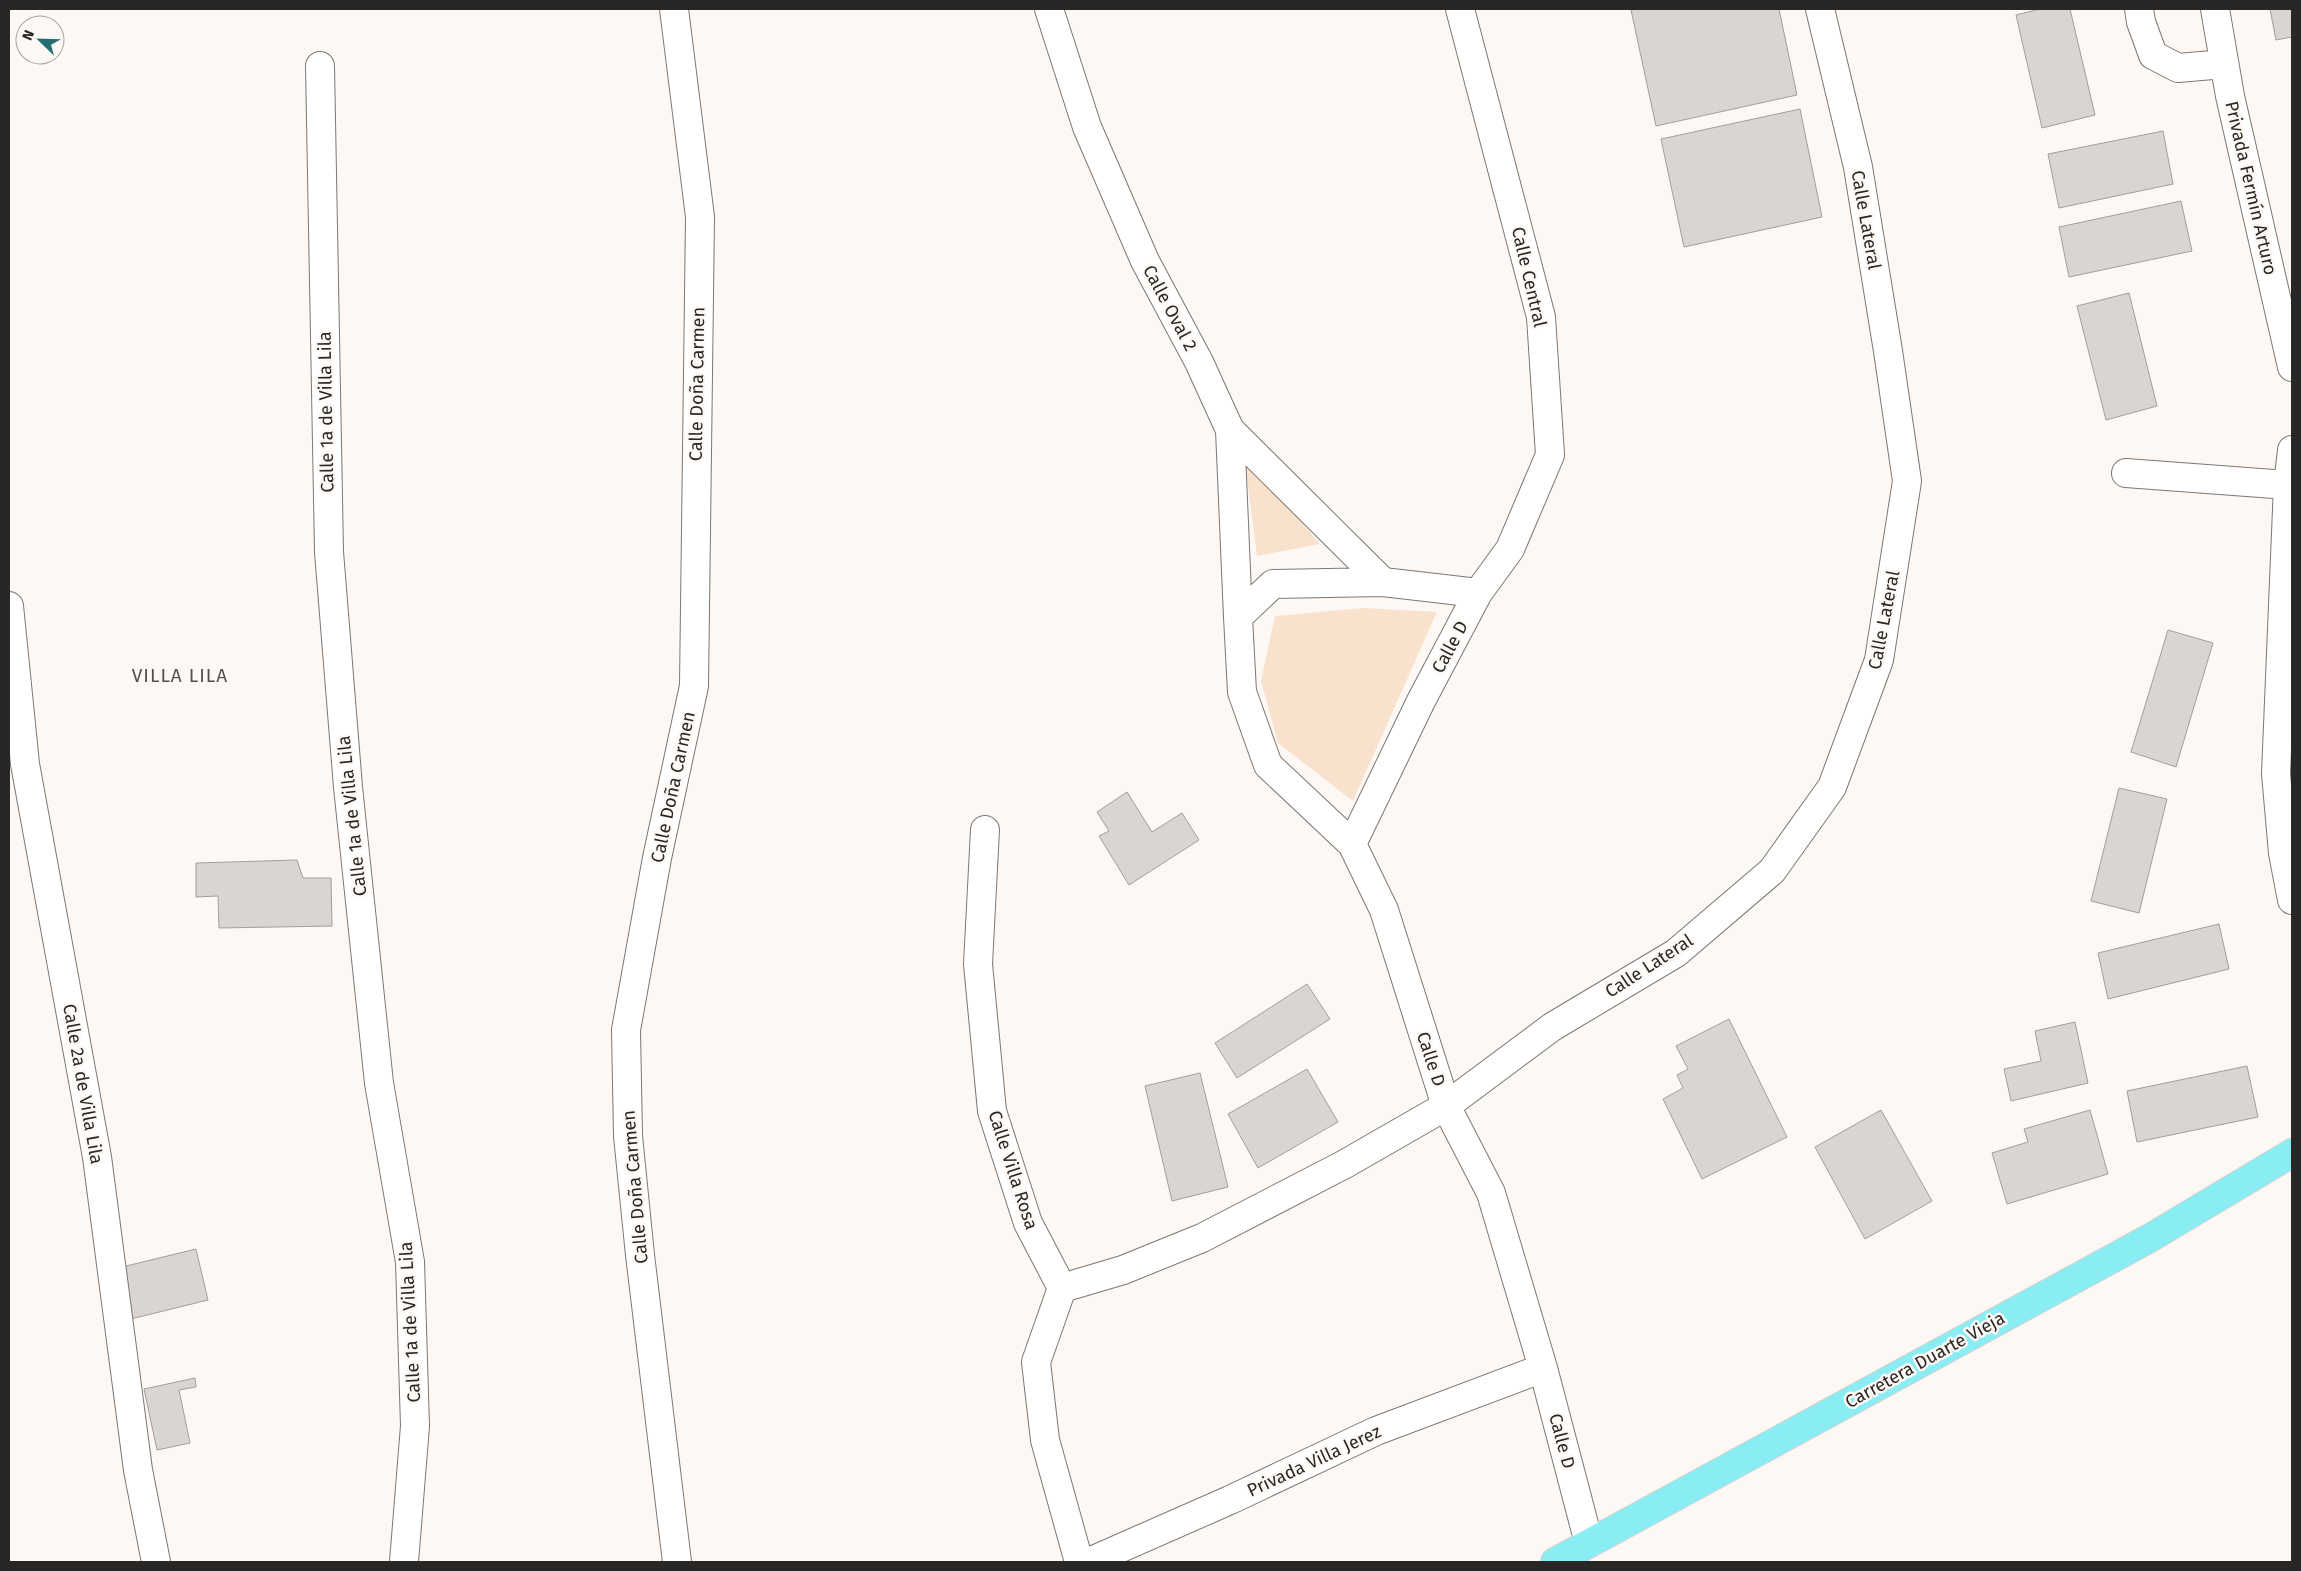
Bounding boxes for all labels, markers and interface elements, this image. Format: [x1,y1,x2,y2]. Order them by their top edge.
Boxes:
north arrow [15,15,65,65]
text: N [19,28,38,43]
street label: Privada Fermín Arturo [2220,99,2282,277]
street label: Calle Lateral [1846,169,1886,271]
street label: Calle Central [1507,225,1551,329]
street label: Calle Oval 2 [1138,261,1202,355]
street label: Calle Doña Carmen [685,307,709,461]
street label: Calle 1a de Villa Lila [314,331,338,493]
street label: Calle Lateral [1864,569,1904,671]
street label: Calle D [1427,617,1473,677]
district label: VILLA LILA [132,664,228,687]
street label: Calle Doña Carmen [646,709,700,865]
street label: Calle 1a de Villa Lila [333,735,371,897]
street label: Calle Lateral [1601,929,1697,1003]
street label: Calle 2a de Villa Lila [58,1002,108,1166]
street label: Calle D [1412,1029,1450,1089]
street label: Calle Villa Rosa [983,1108,1043,1232]
street label: Calle Doña Carmen [617,1109,653,1265]
street label: Calle 1a de Villa Lila [395,1241,425,1403]
street label: Carretera Duarte Vieja [1841,1307,2009,1413]
street label: Calle D [1544,1411,1580,1471]
street label: Privada Villa Jerez [1244,1420,1385,1502]

